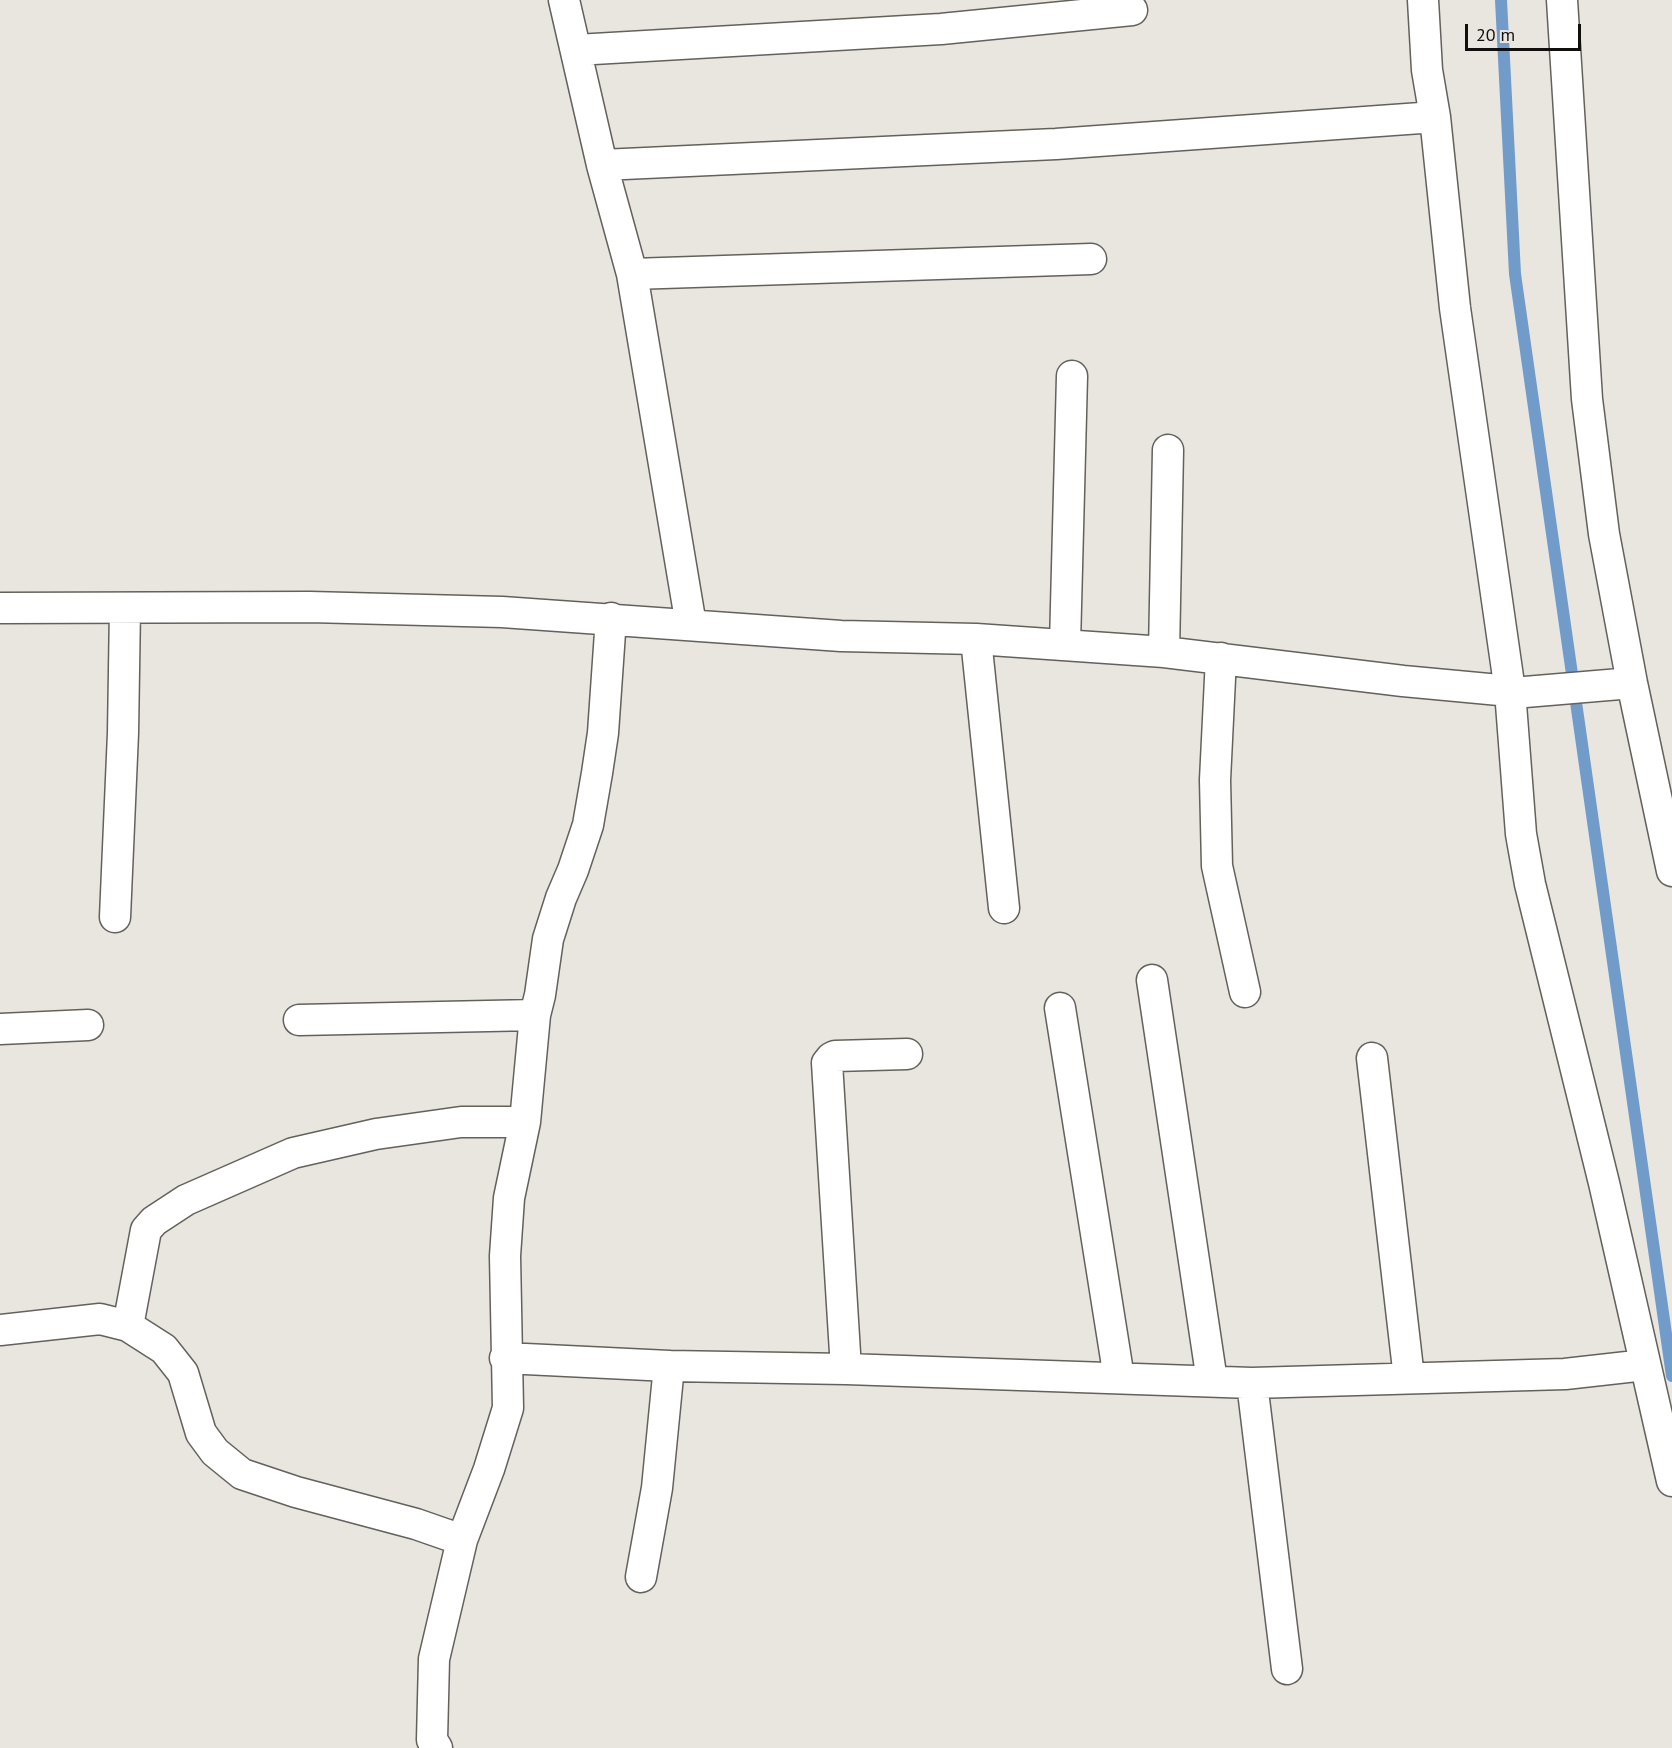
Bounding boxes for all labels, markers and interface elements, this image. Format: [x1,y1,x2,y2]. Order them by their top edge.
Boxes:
scale bar [1468,12,1584,50]
text: 20 m [1476,23,1515,46]

